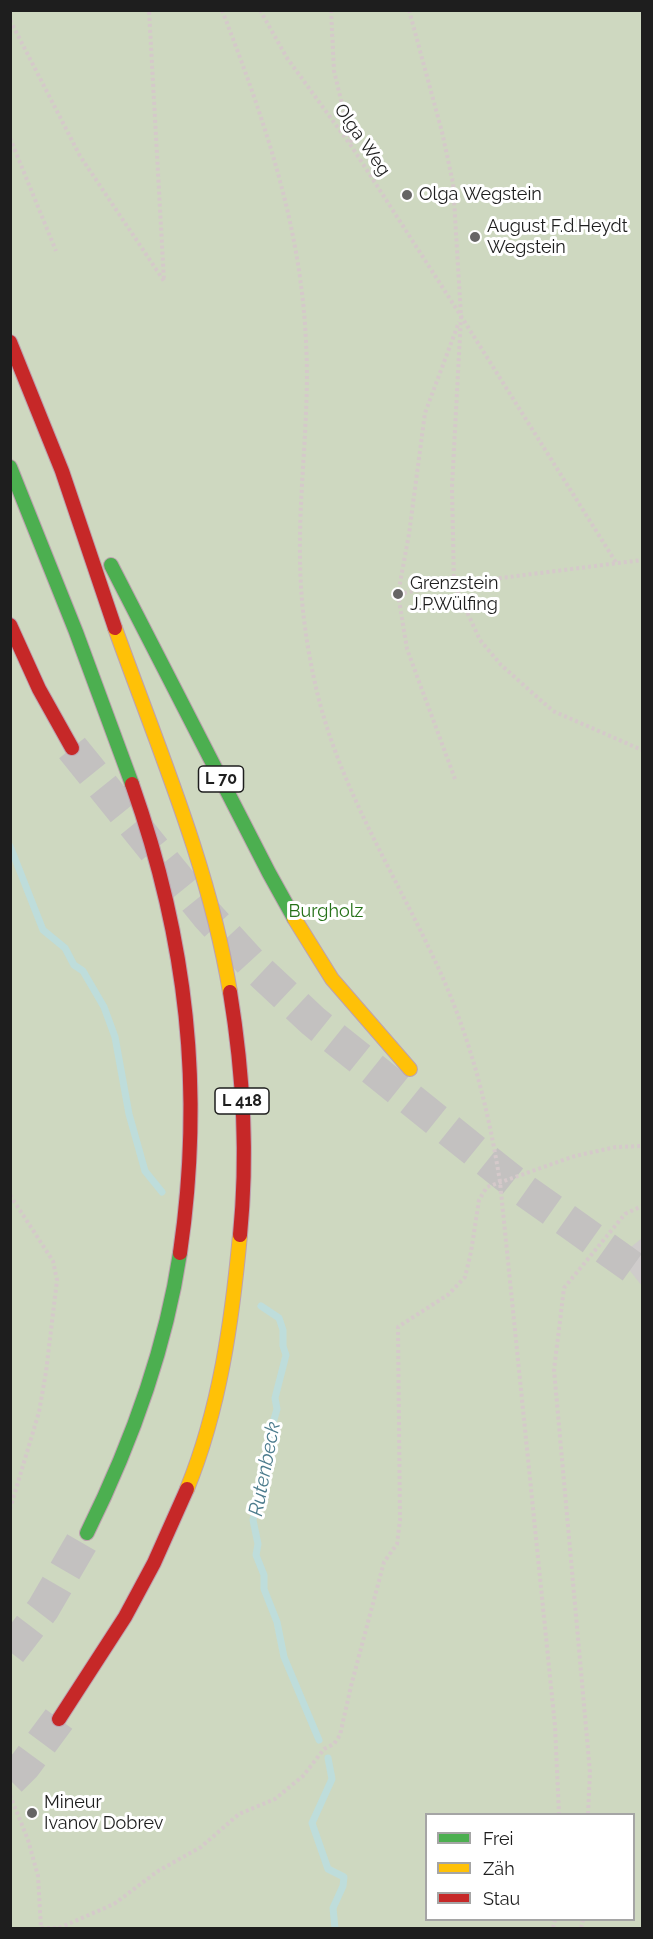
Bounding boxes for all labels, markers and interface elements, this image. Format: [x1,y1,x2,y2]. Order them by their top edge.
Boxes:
street label: Olga Weg [329,100,395,180]
place label: Olga Wegstein [419,184,542,206]
marker: Olga Wegstein [400,188,414,202]
place label: August F.d.Heydt Wegstein [487,216,628,258]
marker: August F.d.Heydt Wegstein [468,230,482,244]
place label: Grenzstein J.P.Wülfing [410,573,498,616]
marker: Grenzstein J.P.Wülfing [391,587,405,601]
road number: L 70 [198,766,244,792]
park label: Burgholz [289,901,363,923]
road number: L 418 [215,1088,269,1114]
water label: Rutenbeck [244,1420,286,1518]
place label: Mineur Ivanov Dobrev [44,1792,163,1834]
marker: Mineur Ivanov Dobrev [25,1806,39,1820]
legend [425,1813,635,1921]
text: Frei [483,1828,513,1849]
text: Zäh [483,1858,515,1879]
text: Stau [483,1888,520,1909]

